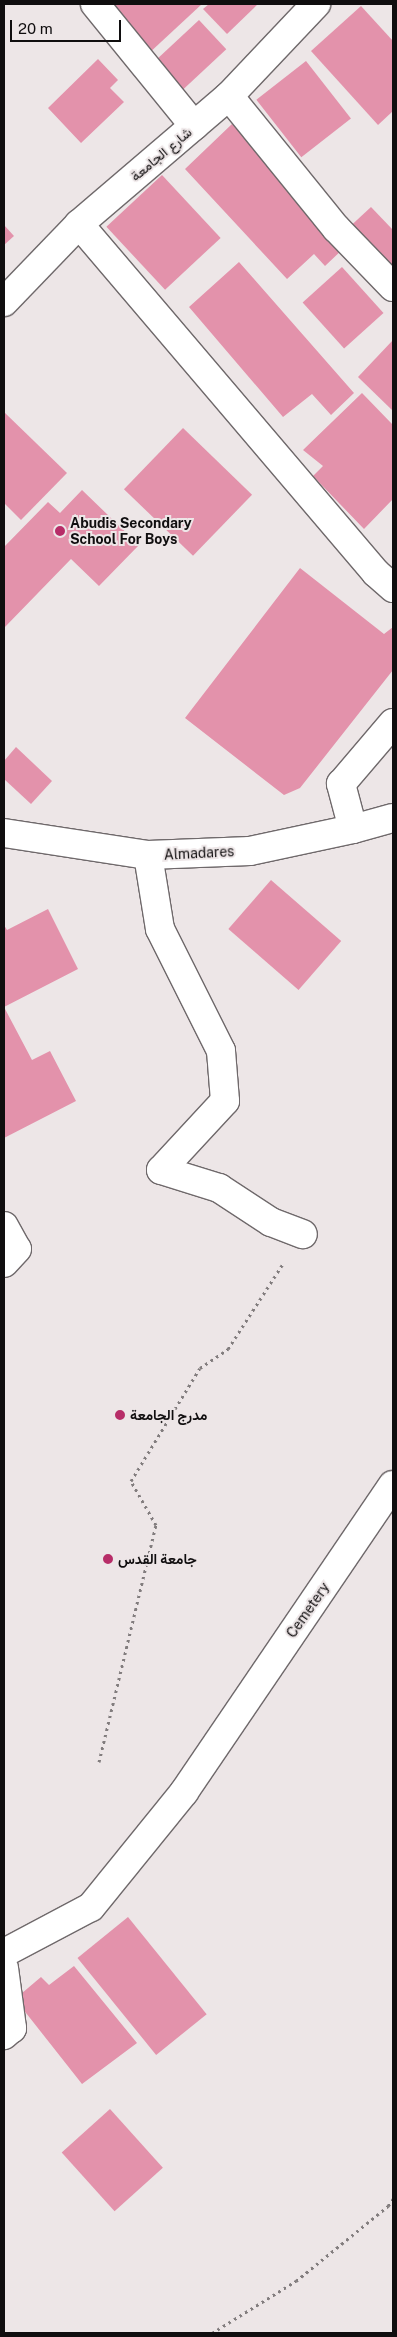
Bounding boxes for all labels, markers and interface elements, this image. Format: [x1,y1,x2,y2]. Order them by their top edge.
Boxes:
scale bar [12,10,124,42]
text: 20 m [18,20,53,37]
street label: شارع الجامعة [127,124,195,184]
place label: Abudis Secondary School For Boys [70,515,192,548]
marker: Abudis Secondary School For Boys [54,525,66,537]
street label: Almadares [163,843,235,863]
place label: مدرج الجامعة [130,1407,207,1423]
marker: مدرج الجامعة [114,1409,126,1421]
place label: جامعة القدس [118,1551,197,1567]
marker: جامعة القدس [102,1553,114,1565]
street label: Cemetery [283,1579,333,1641]

